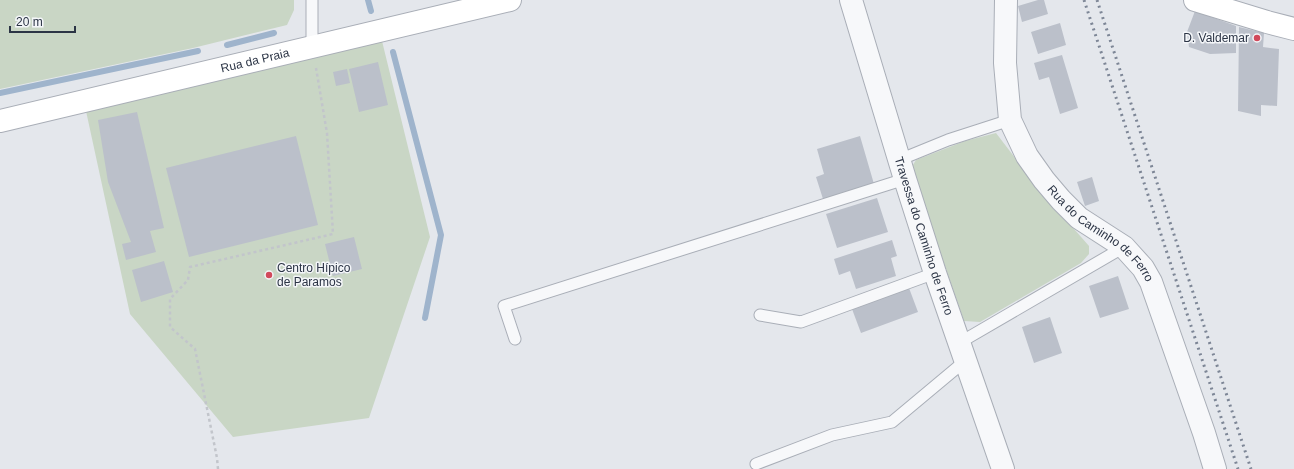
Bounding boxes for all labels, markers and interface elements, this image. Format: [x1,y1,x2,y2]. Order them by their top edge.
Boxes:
scale bar [10,8,75,34]
text: 20 m [16,15,43,29]
place label: D. Valdemar [1183,31,1249,45]
marker: D. Valdemar [1252,33,1262,43]
street label: Rua da Praia [219,46,291,75]
street label: Travessa do Caminho de Ferro [892,155,956,317]
street label: Rua do Caminho de Ferro [1045,182,1156,284]
place label: Centro Hípico de Paramos [277,261,351,289]
marker: Centro Hípico de Paramos [264,270,274,280]

